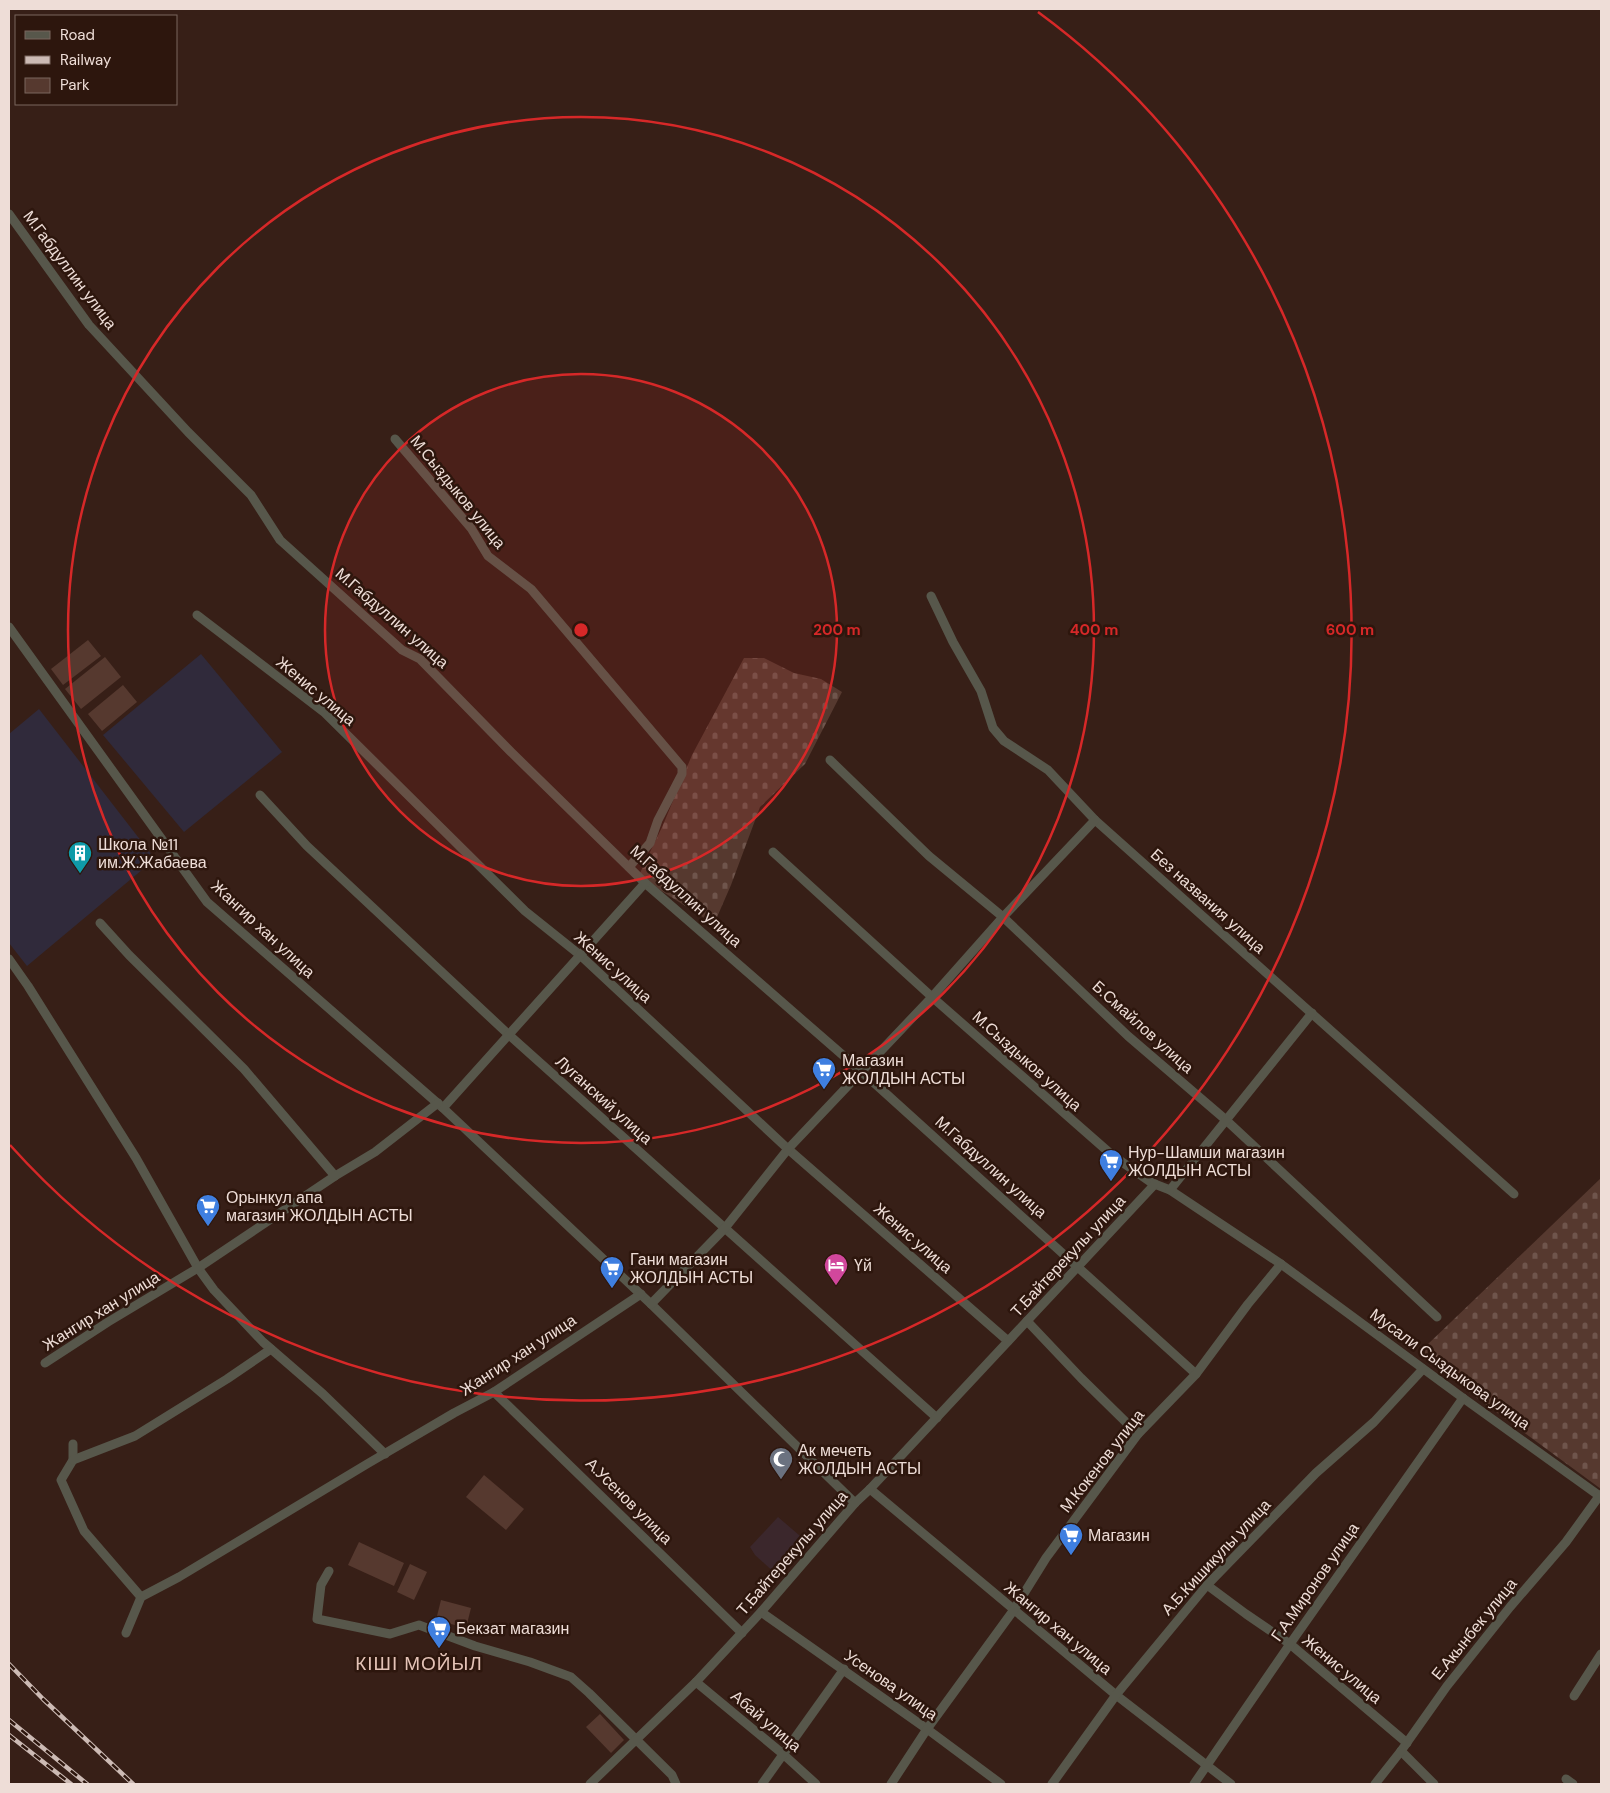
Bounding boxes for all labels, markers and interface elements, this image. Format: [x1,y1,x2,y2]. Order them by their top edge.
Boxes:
legend [15,15,178,105]
text: Road [60,25,95,45]
text: Railway [60,50,112,70]
text: Park [60,75,90,95]
street label: М.Габдуллин улица [18,206,122,334]
street label: М.Сыздыков улица [406,431,510,553]
street label: М.Габдуллин улица [331,563,453,673]
text: 200 m [813,620,861,640]
text: 400 m [1070,620,1118,640]
text: 600 m [1326,620,1374,640]
centre of rings [572,621,590,639]
street label: Женис улица [272,652,360,730]
place label: Школа №11 им.Ж.Жабаева [98,834,207,873]
building icon: Школа №11 им.Ж.Жабаева [67,840,93,874]
street label: М.Габдуллин улица [626,840,746,952]
street label: Без названия улица [1146,844,1270,958]
street label: Жангир хан улица [207,875,319,983]
street label: Женис улица [570,927,656,1007]
street label: Б.Смайлов улица [1088,976,1198,1078]
street label: М.Сыздыков улица [968,1006,1086,1116]
place label: Магазин ЖОЛДЫН АСТЫ [842,1050,965,1089]
street label: Луганский улица [551,1051,657,1149]
supermarket icon: Магазин ЖОЛДЫН АСТЫ [811,1056,837,1090]
street label: М.Габдуллин улица [931,1111,1051,1223]
place label: Нур-Шамши магазин ЖОЛДЫН АСТЫ [1128,1142,1285,1181]
supermarket icon: Нур-Шамши магазин ЖОЛДЫН АСТЫ [1098,1148,1124,1182]
place label: Орынкул апа магазин ЖОЛДЫН АСТЫ [226,1187,413,1226]
street label: Т.Байтерекулы улица [1006,1191,1130,1321]
supermarket icon: Орынкул апа магазин ЖОЛДЫН АСТЫ [195,1193,221,1227]
street label: Женис улица [869,1198,957,1278]
place label: Гани магазин ЖОЛДЫН АСТЫ [630,1249,753,1288]
hotel icon: Үй [823,1252,849,1286]
supermarket icon: Гани магазин ЖОЛДЫН АСТЫ [599,1255,625,1289]
place label: Үй [854,1255,872,1276]
street label: Жангир хан улица [38,1266,164,1356]
street label: Мусали Сыздыкова улица [1366,1304,1534,1434]
street label: Жангир хан улица [456,1310,580,1400]
street label: М.Кокенов улица [1055,1405,1149,1517]
place label: Ак мечеть ЖОЛДЫН АСТЫ [798,1440,921,1479]
mosque icon: Ак мечеть ЖОЛДЫН АСТЫ [768,1446,794,1480]
street label: А.Усенов улица [581,1453,677,1549]
street label: Т.Байтерекулы улица [732,1486,852,1620]
street label: А.Б.Кишикулы улица [1157,1494,1275,1620]
street label: Г.А.Миронов улица [1266,1518,1364,1645]
supermarket icon: Магазин [1058,1522,1084,1556]
place label: Магазин [1088,1525,1150,1546]
street label: Е.Акынбек улица [1427,1574,1522,1684]
street label: Жангир хан улица [1000,1577,1116,1679]
supermarket icon: Бекзат магазин [426,1615,452,1649]
place label: Бекзат магазин [456,1618,569,1639]
street label: Женис улица [1298,1630,1386,1708]
street label: Усенова улица [840,1645,942,1725]
district label: КІШІ МОЙЫЛ [355,1651,483,1676]
street label: Абай улица [726,1685,806,1757]

